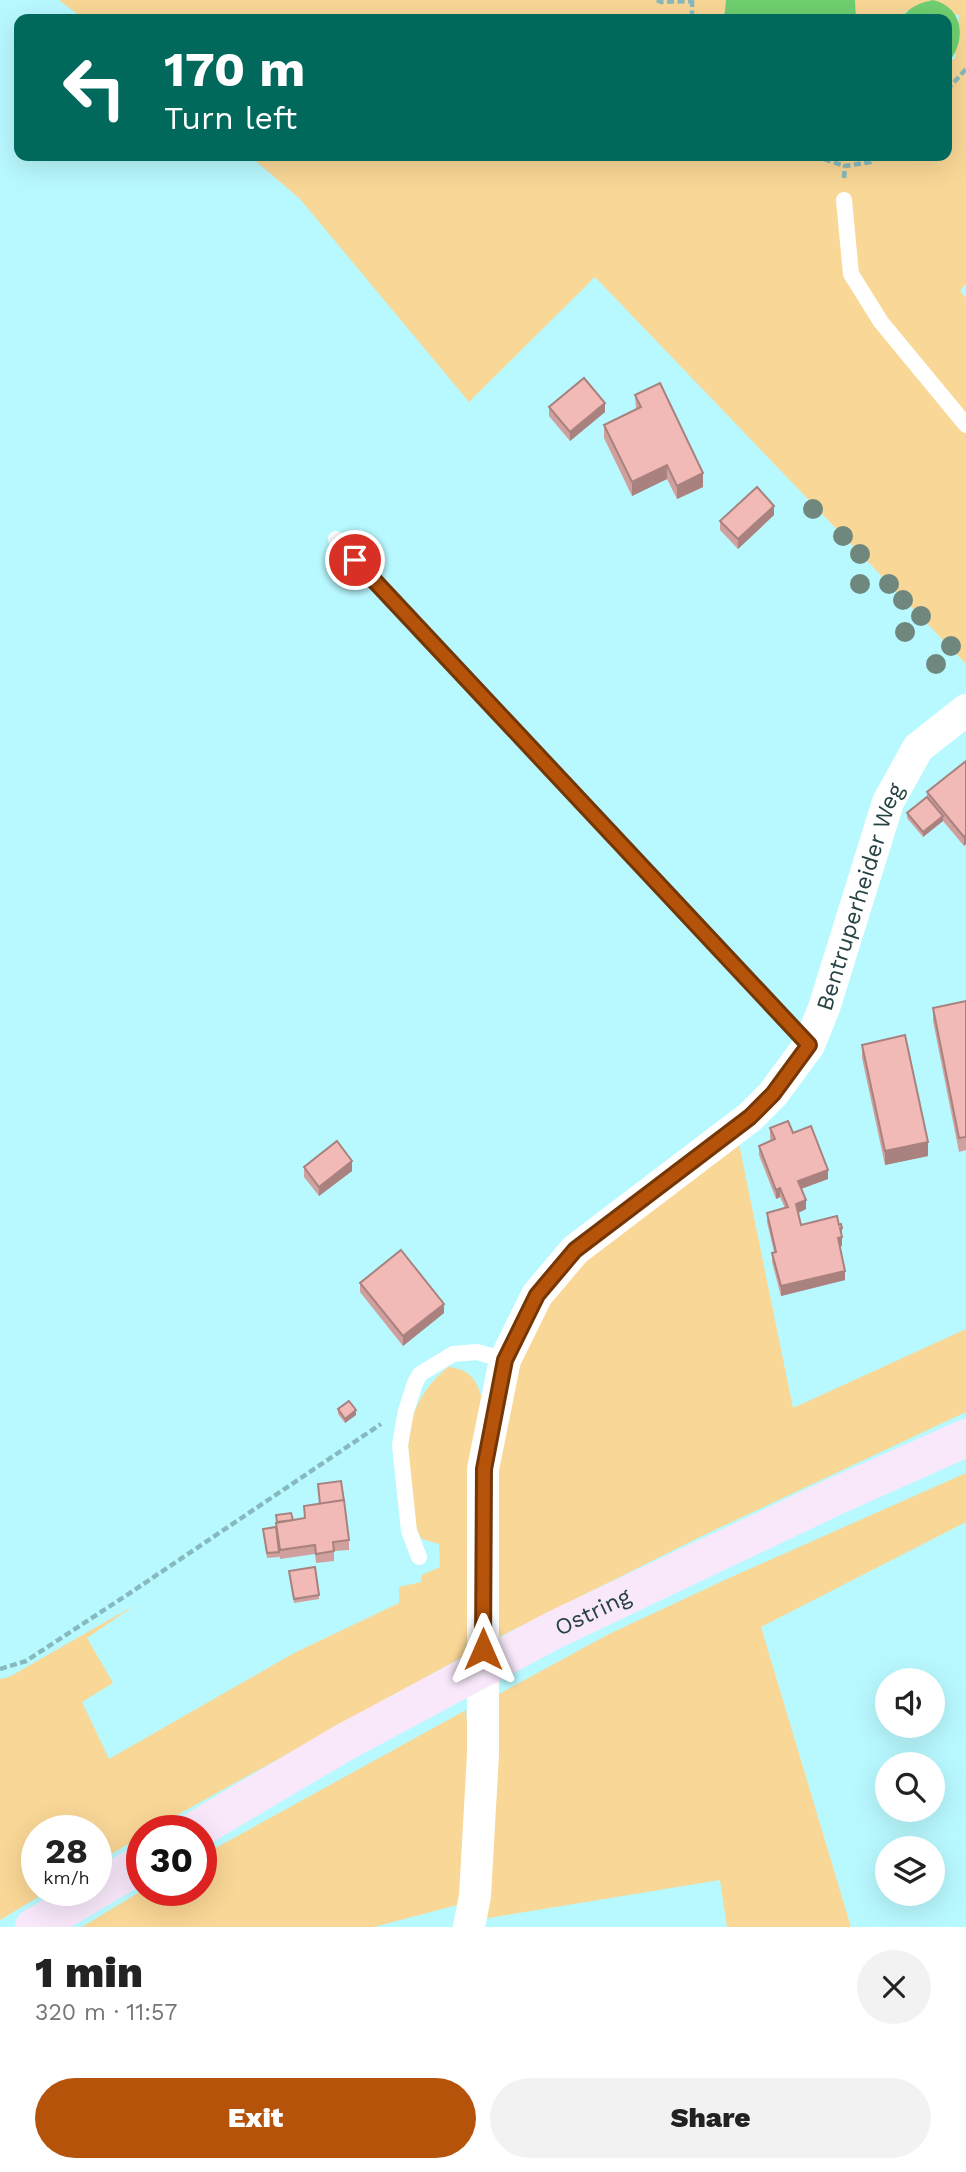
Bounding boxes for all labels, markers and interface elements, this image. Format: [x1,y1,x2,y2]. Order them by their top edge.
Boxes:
text: 170 m [164,40,305,98]
icon: left [49,42,140,133]
text: Turn left [164,99,297,137]
pin [325,530,385,590]
icon: arrive [336,541,374,579]
street label: Bentruperheider Weg [811,778,910,1014]
street label: Ostring [550,1582,636,1641]
position arrow [446,1612,520,1686]
map controls [875,1668,945,1906]
button: sound [875,1668,945,1738]
button: search [875,1752,945,1822]
speed limit sign: 30 [126,1815,217,1906]
text: 28 [45,1830,88,1872]
button: layers [875,1836,945,1906]
text: km/h [43,1867,90,1888]
text: 1 min [35,1948,143,1997]
button: close [857,1950,931,2024]
text: 320 m · 11:57 [35,1999,177,2026]
button: Exit [35,2078,476,2158]
button: Share [490,2078,931,2158]

